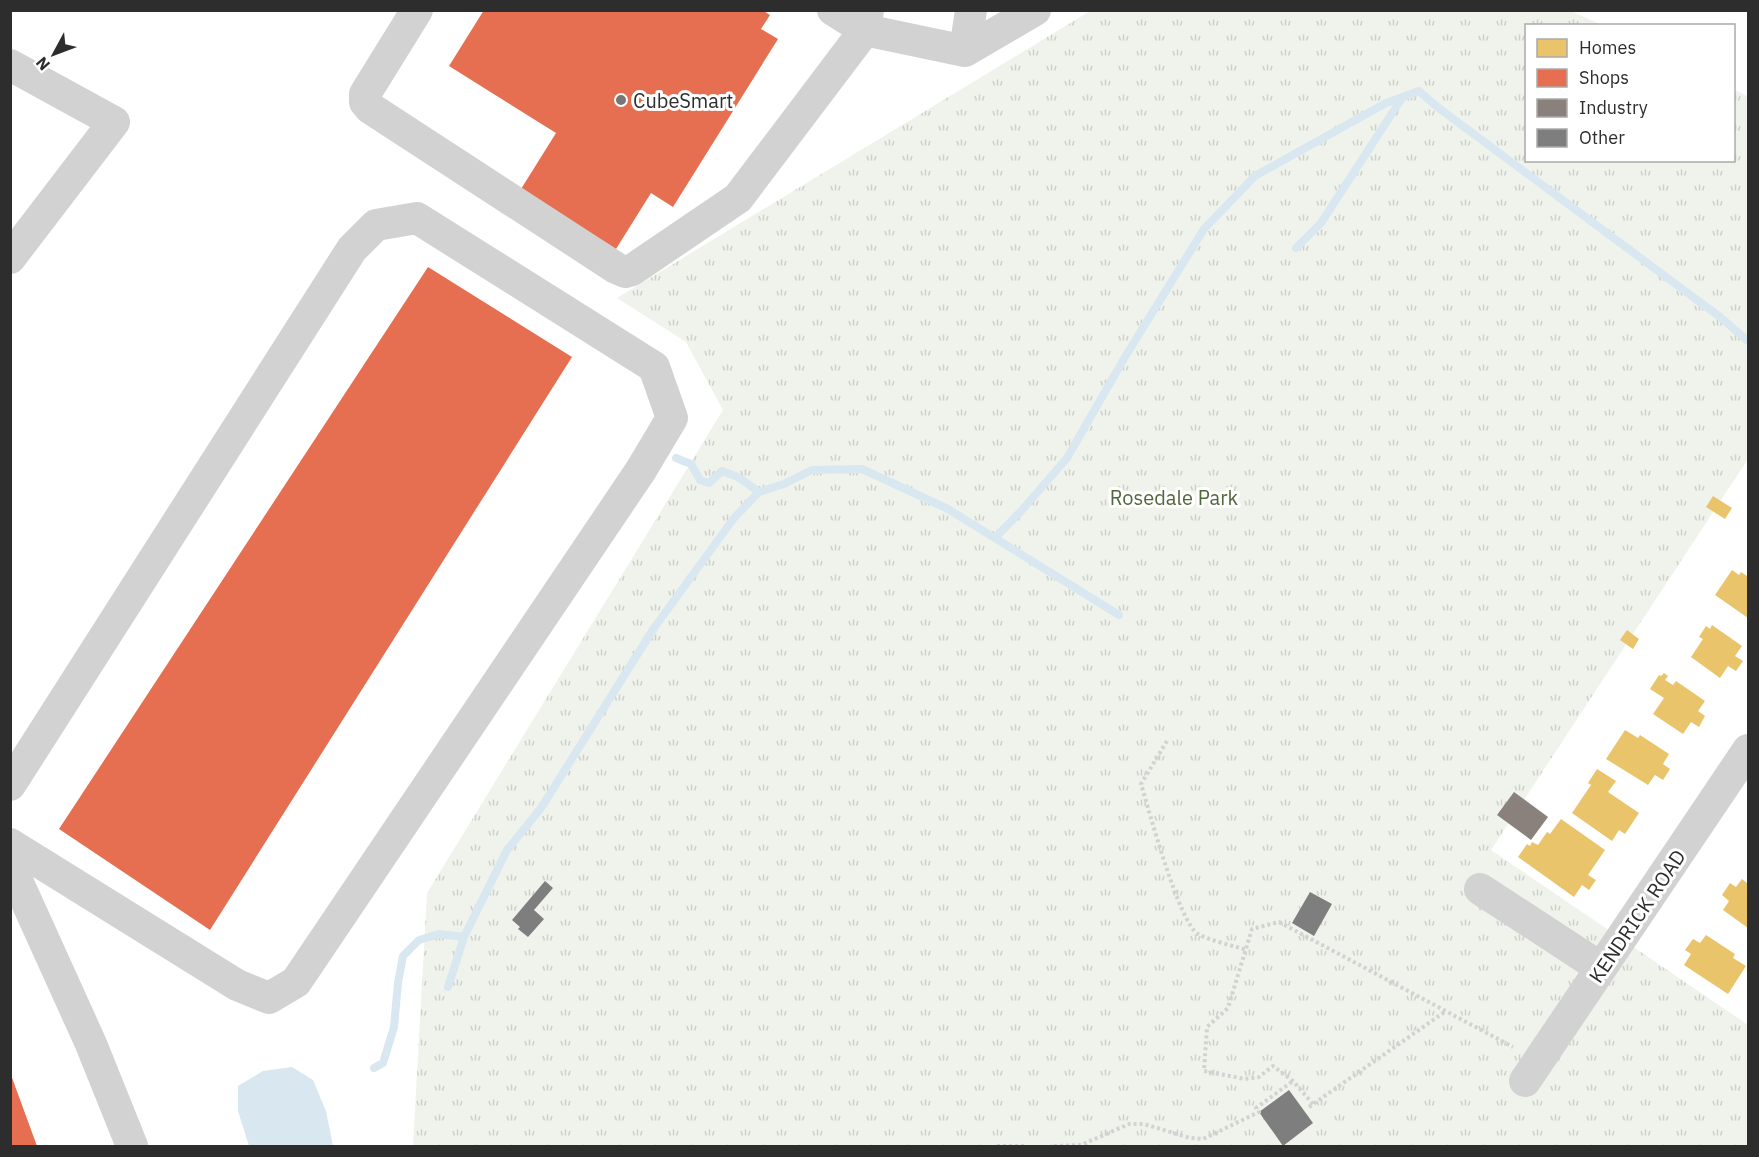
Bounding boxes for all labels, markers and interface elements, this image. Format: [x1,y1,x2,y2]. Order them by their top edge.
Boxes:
north arrow [24,24,84,84]
legend [1525,24,1735,162]
text: Homes [1579,36,1636,59]
text: N [31,53,54,75]
text: Shops [1579,66,1629,89]
place label: CubeSmart [633,87,733,114]
marker: CubeSmart [614,93,628,107]
text: Industry [1579,96,1648,119]
text: Other [1579,126,1625,149]
park label: Rosedale Park [1110,484,1239,511]
street label: KENDRICK ROAD [1582,844,1692,988]

